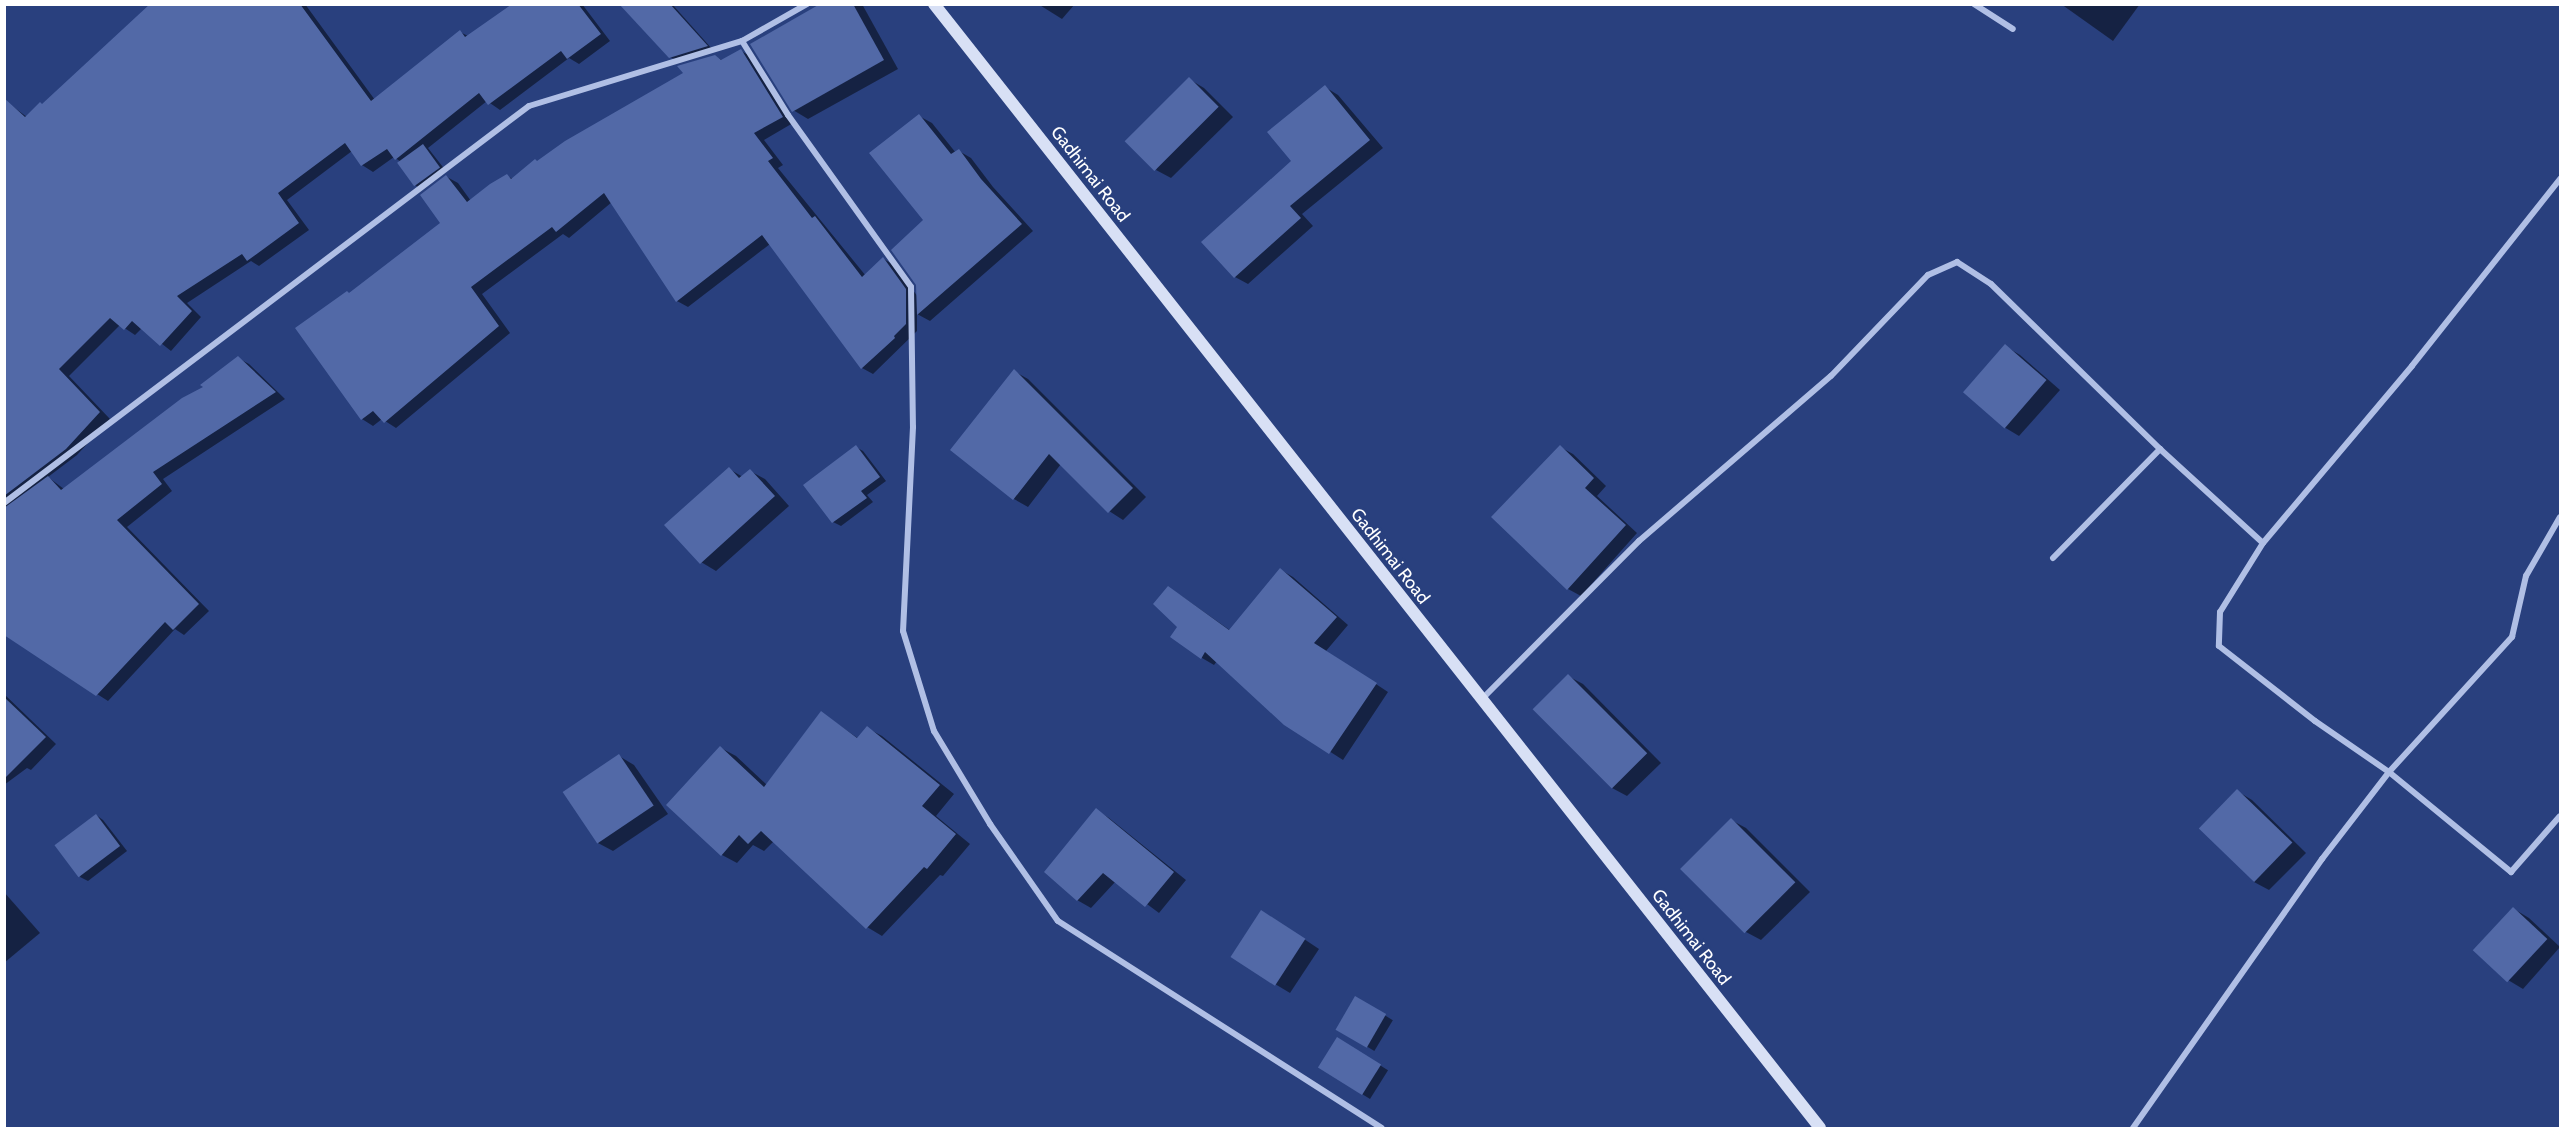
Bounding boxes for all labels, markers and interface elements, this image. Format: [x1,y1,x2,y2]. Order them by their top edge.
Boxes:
street label: Gadhimai Road [1046,122,1134,226]
street label: Gadhimai Road [1346,504,1434,608]
street label: Gadhimai Road [1647,885,1735,989]

